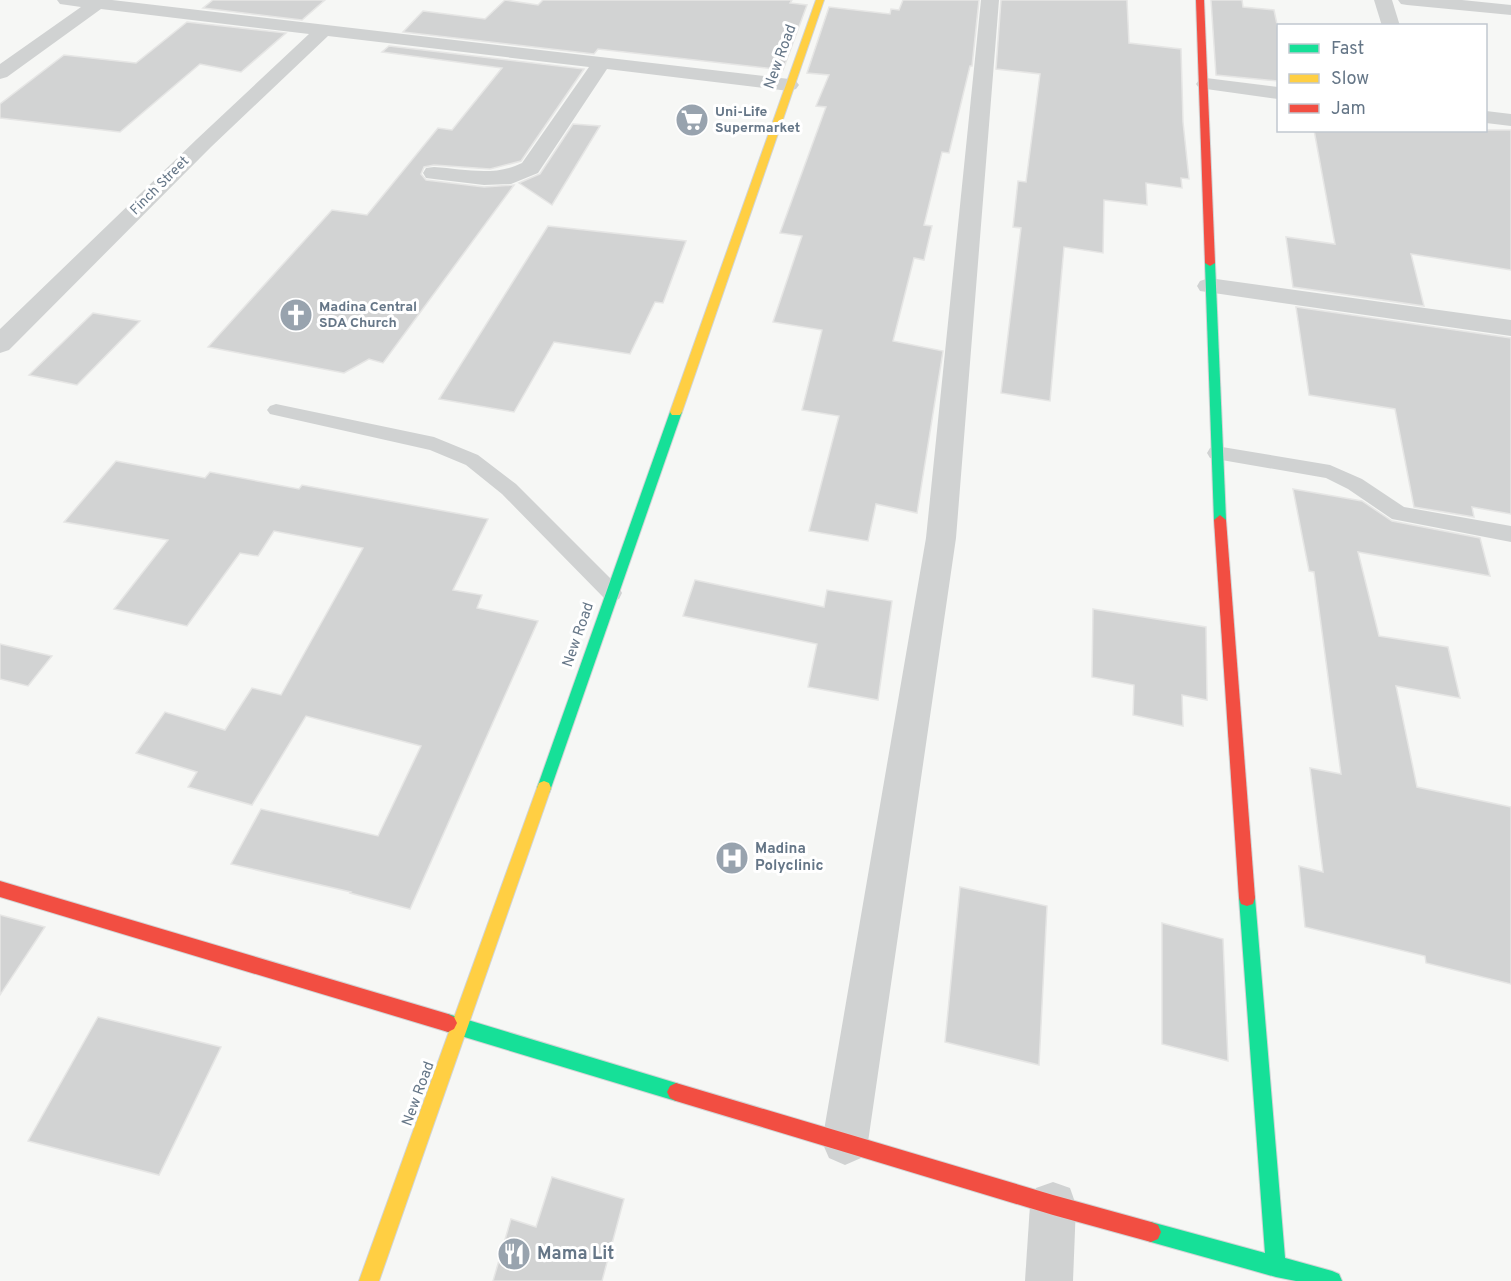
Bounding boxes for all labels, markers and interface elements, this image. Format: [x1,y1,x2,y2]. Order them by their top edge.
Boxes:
street label: New Road [761,22,801,92]
legend [1277,24,1487,132]
text: Fast [1331,38,1364,61]
text: Slow [1331,68,1369,91]
text: Jam [1331,98,1366,121]
supermarket icon: Uni-Life Supermarket [674,102,710,138]
place label: Uni-Life Supermarket [715,104,800,137]
street label: Finch Street [127,153,193,219]
church icon: Madina Central SDA Church [278,297,314,333]
place label: Madina Central SDA Church [319,299,417,332]
street label: New Road [559,600,599,670]
hospital icon: Madina Polyclinic [714,840,750,876]
place label: Madina Polyclinic [755,840,824,876]
street label: New Road [399,1059,439,1129]
restaurant icon: Mama Lit [496,1236,532,1272]
place label: Mama Lit [537,1243,614,1266]

